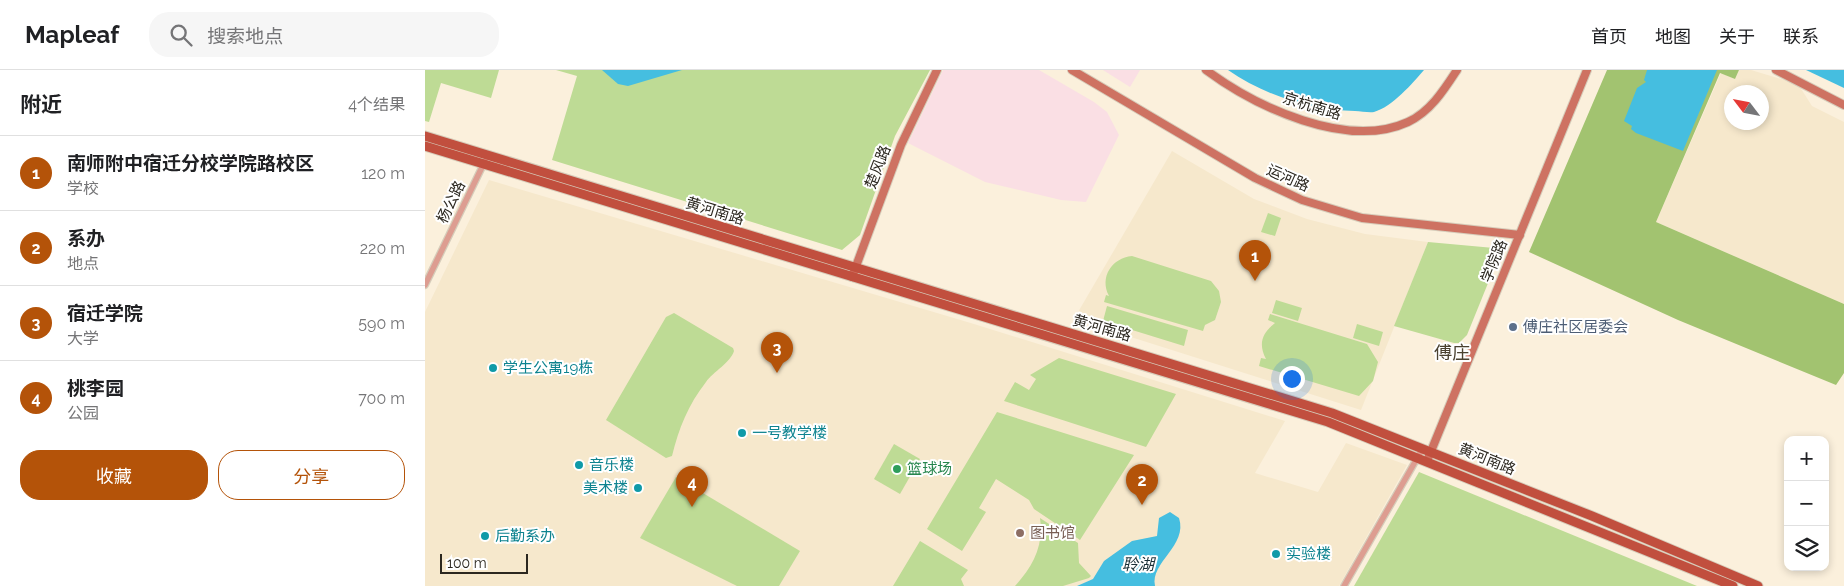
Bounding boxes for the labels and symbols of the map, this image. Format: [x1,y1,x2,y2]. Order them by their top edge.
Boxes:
north arrow [1724,85,1769,130]
street label: 京杭南路 [1281,89,1343,123]
street label: 楚风路 [862,143,894,191]
street label: 运河路 [1264,161,1312,195]
street label: 杨公路 [433,178,469,226]
street label: 黄河南路 [684,194,746,228]
street label: 学院路 [1477,237,1511,285]
pin: 1 [1239,240,1271,281]
street label: 黄河南路 [1071,311,1133,345]
place label: 傅庄社区居委会 [1523,318,1628,336]
marker: 傅庄社区居委会 [1507,321,1519,333]
pin: 3 [761,332,793,373]
district label: 傅庄 [1434,342,1470,363]
place label: 学生公寓19栋 [503,359,593,377]
marker: 学生公寓19栋 [487,362,499,374]
your location [1279,366,1305,392]
place label: 一号教学楼 [752,424,827,442]
marker: 一号教学楼 [736,427,748,439]
street label: 黄河南路 [1456,439,1518,479]
place label: 音乐楼 [589,456,634,474]
marker: 音乐楼 [573,459,585,471]
place label: 篮球场 [907,460,952,478]
marker: 篮球场 [891,463,903,475]
pin: 2 [1126,464,1158,505]
pin: 4 [676,466,708,507]
place label: 美术楼 [583,479,628,497]
marker: 美术楼 [632,482,644,494]
place label: 图书馆 [1030,524,1075,542]
place label: 后勤系办 [495,527,555,545]
marker: 图书馆 [1014,527,1026,539]
marker: 后勤系办 [479,530,491,542]
place label: 实验楼 [1286,545,1331,563]
marker: 实验楼 [1270,548,1282,560]
scale bar [440,551,527,574]
water label: 聆湖 [1122,555,1157,574]

